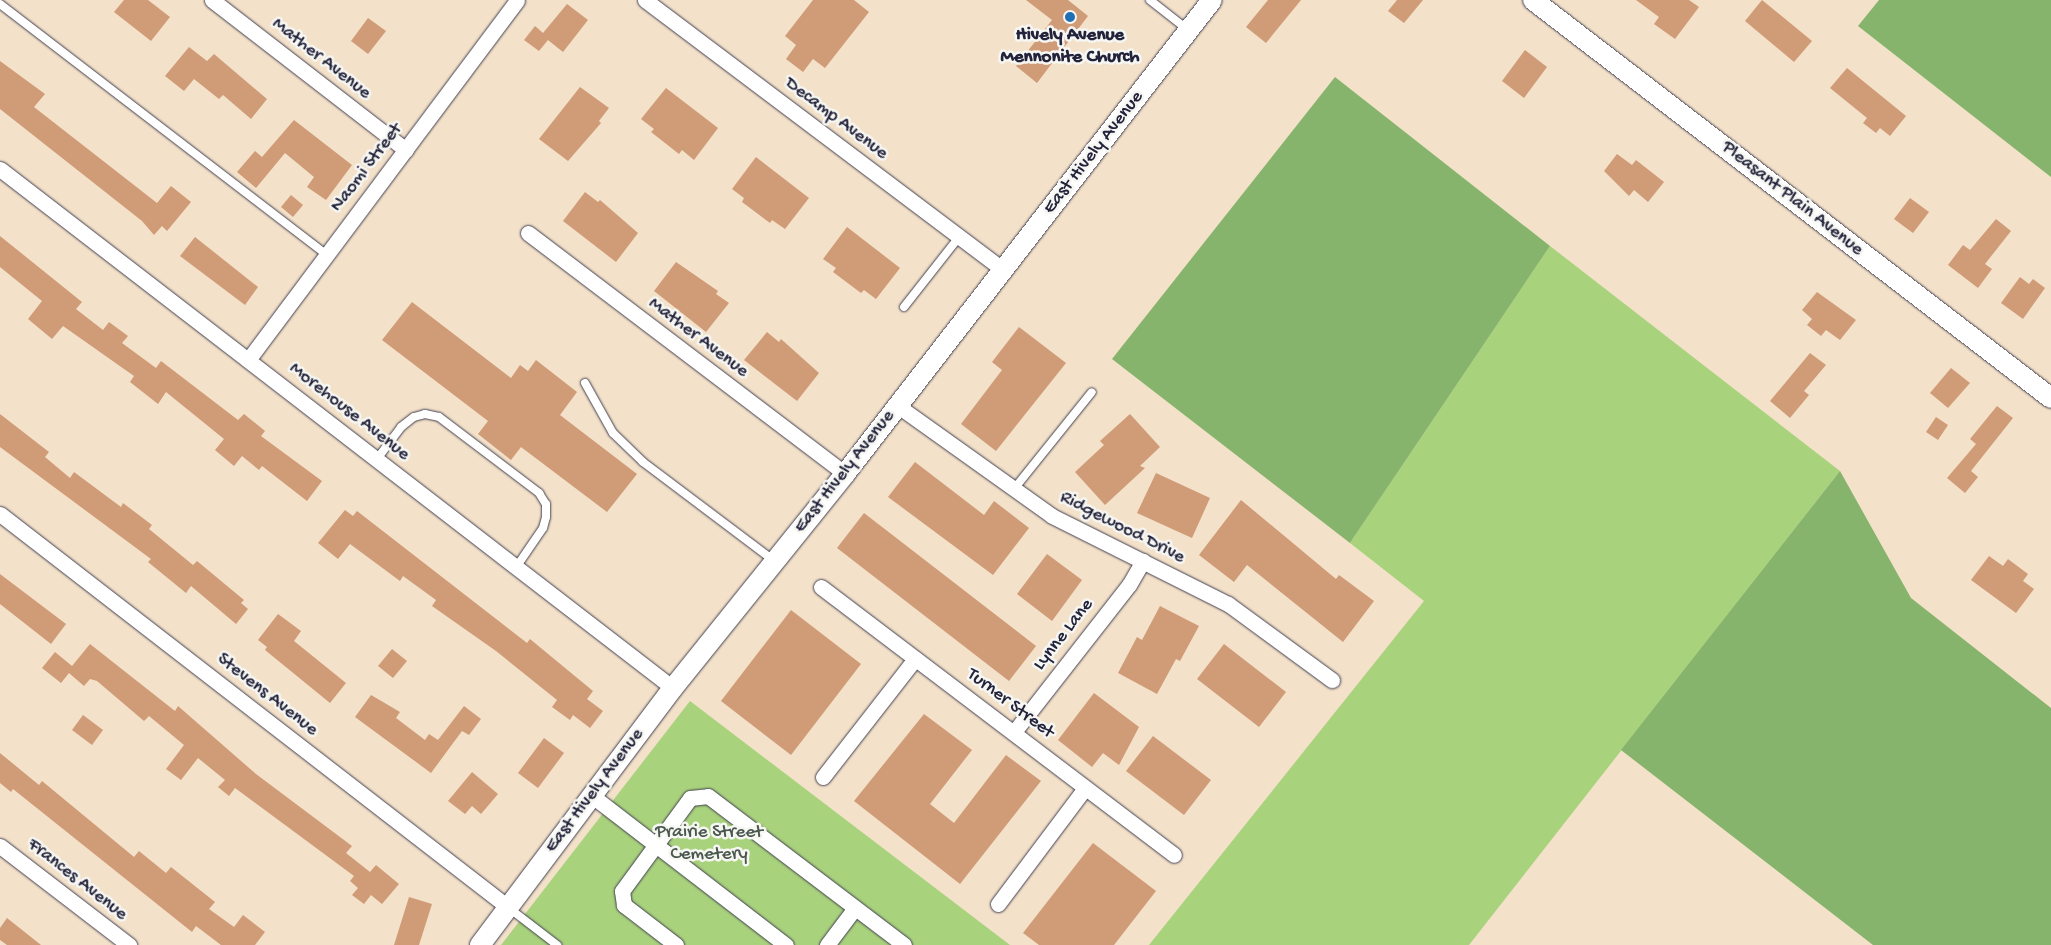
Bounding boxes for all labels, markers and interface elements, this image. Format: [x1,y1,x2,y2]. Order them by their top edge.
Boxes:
marker: Hively Avenue Mennonite Church [1064,11,1076,23]
street label: Mather Avenue [267,13,375,105]
place label: Hively Avenue Mennonite Church [1001,25,1139,69]
street label: Decamp Avenue [780,73,892,165]
street label: East Hively Avenue [1039,87,1149,219]
street label: Naomi Street [326,119,408,217]
street label: Pleasant Plain Avenue [1716,137,1868,261]
street label: Mather Avenue [643,293,753,383]
street label: Morehouse Avenue [284,358,414,466]
street label: East Hively Avenue [790,406,900,538]
street label: Ridgewood Drive [1056,487,1188,569]
street label: Lynne Lane [1029,594,1099,676]
street label: Stevens Avenue [212,648,322,742]
street label: Turner Street [962,664,1058,744]
street label: East Hively Avenue [541,724,649,858]
park label: Prairie Street Cemetery [655,822,763,866]
street label: Frances Avenue [22,834,132,926]

